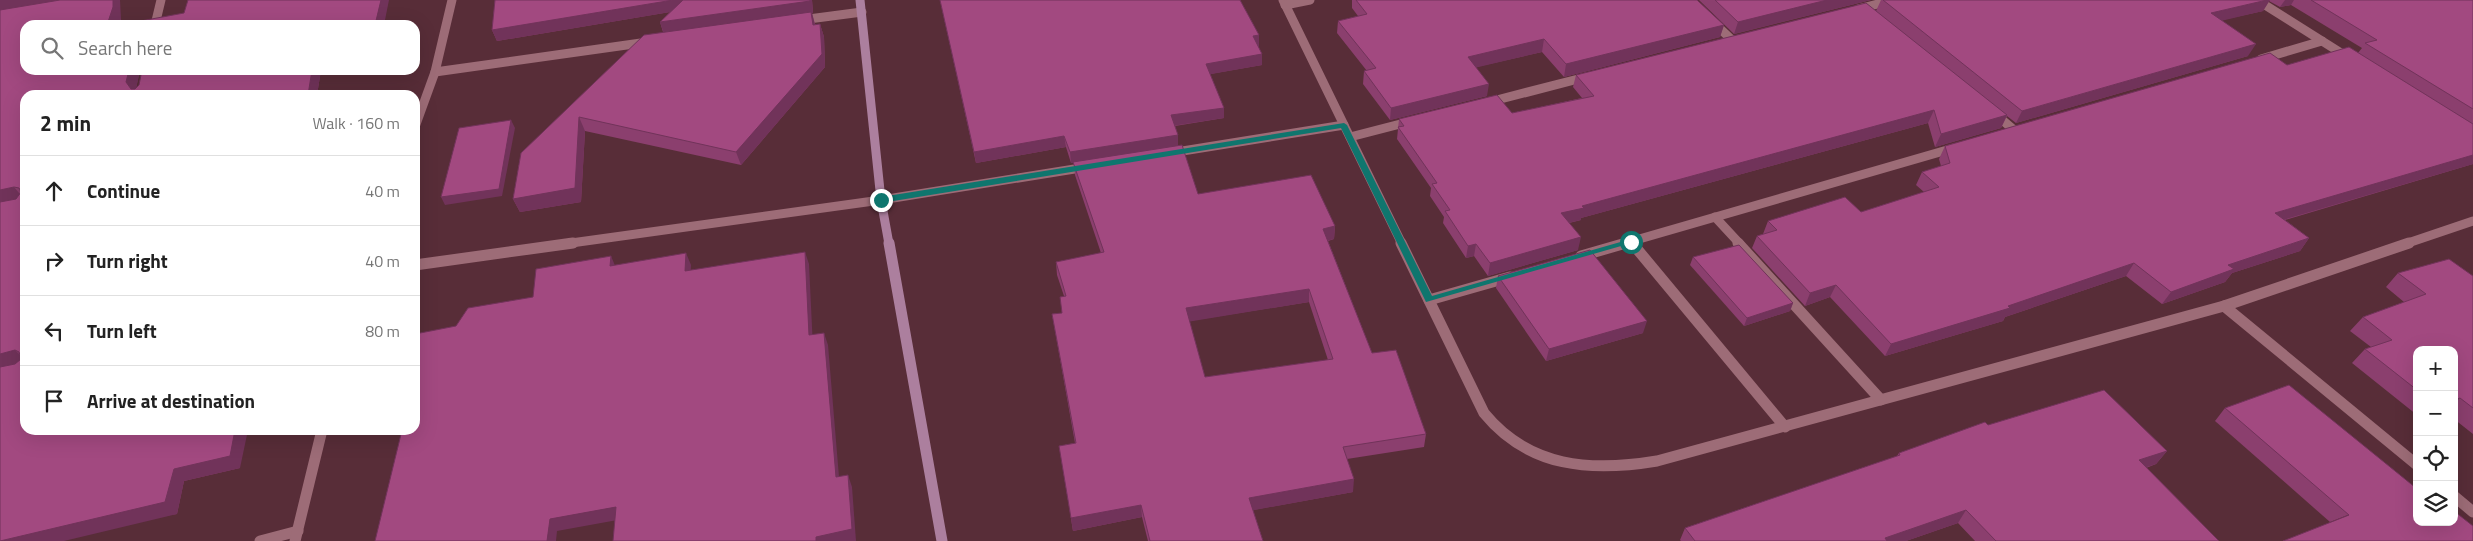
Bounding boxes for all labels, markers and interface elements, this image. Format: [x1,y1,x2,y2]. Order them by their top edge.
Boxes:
search box [20,20,420,75]
text: Search here [78,33,172,62]
icon: search [38,34,66,62]
text: 2 min [40,107,91,139]
text: Walk · 160 m [312,111,400,135]
text: Continue [87,176,160,205]
icon: ahead [40,177,68,205]
text: 40 m [365,179,400,203]
route end [870,189,893,212]
route start [1620,231,1643,254]
text: Turn right [87,246,168,275]
icon: right [40,247,68,275]
text: 40 m [365,249,400,273]
text: Turn left [87,316,157,345]
icon: left [40,317,68,345]
text: 80 m [365,319,400,343]
map controls [2413,346,2458,526]
button: + [2413,346,2458,391]
text: Arrive at destination [87,386,255,415]
icon: arrive [40,387,68,415]
button: − [2413,391,2458,436]
button: locate [2413,436,2458,481]
button: layers [2413,481,2458,526]

